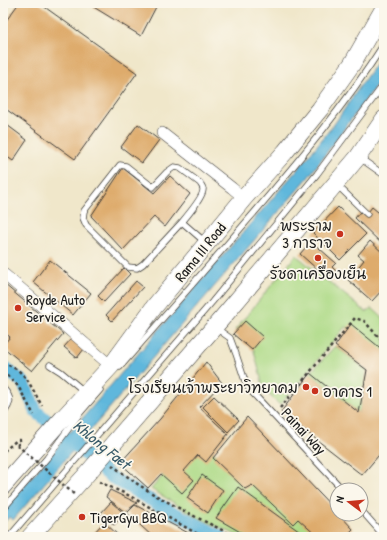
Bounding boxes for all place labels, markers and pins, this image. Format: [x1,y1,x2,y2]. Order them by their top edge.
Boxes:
place label: พระราม 3 การาจ [280,215,332,253]
marker: พระราม 3 การาจ [335,229,345,239]
marker: รัชดาเครื่องเย็น [313,253,323,263]
place label: รัชดาเครื่องเย็น [270,260,366,284]
place label: Royde Auto Service [26,289,85,327]
marker: Royde Auto Service [13,303,23,313]
place label: โรงเรียนเจ้าพระยาวิทยาคม [128,377,298,398]
place label: อาคาร 1 [323,381,372,402]
marker: โรงเรียนเจ้าพระยาวิทยาคม [301,382,311,392]
marker: อาคาร 1 [310,386,320,396]
place label: TigerGyu BBQ [90,507,167,528]
marker: TigerGyu BBQ [77,512,87,522]

